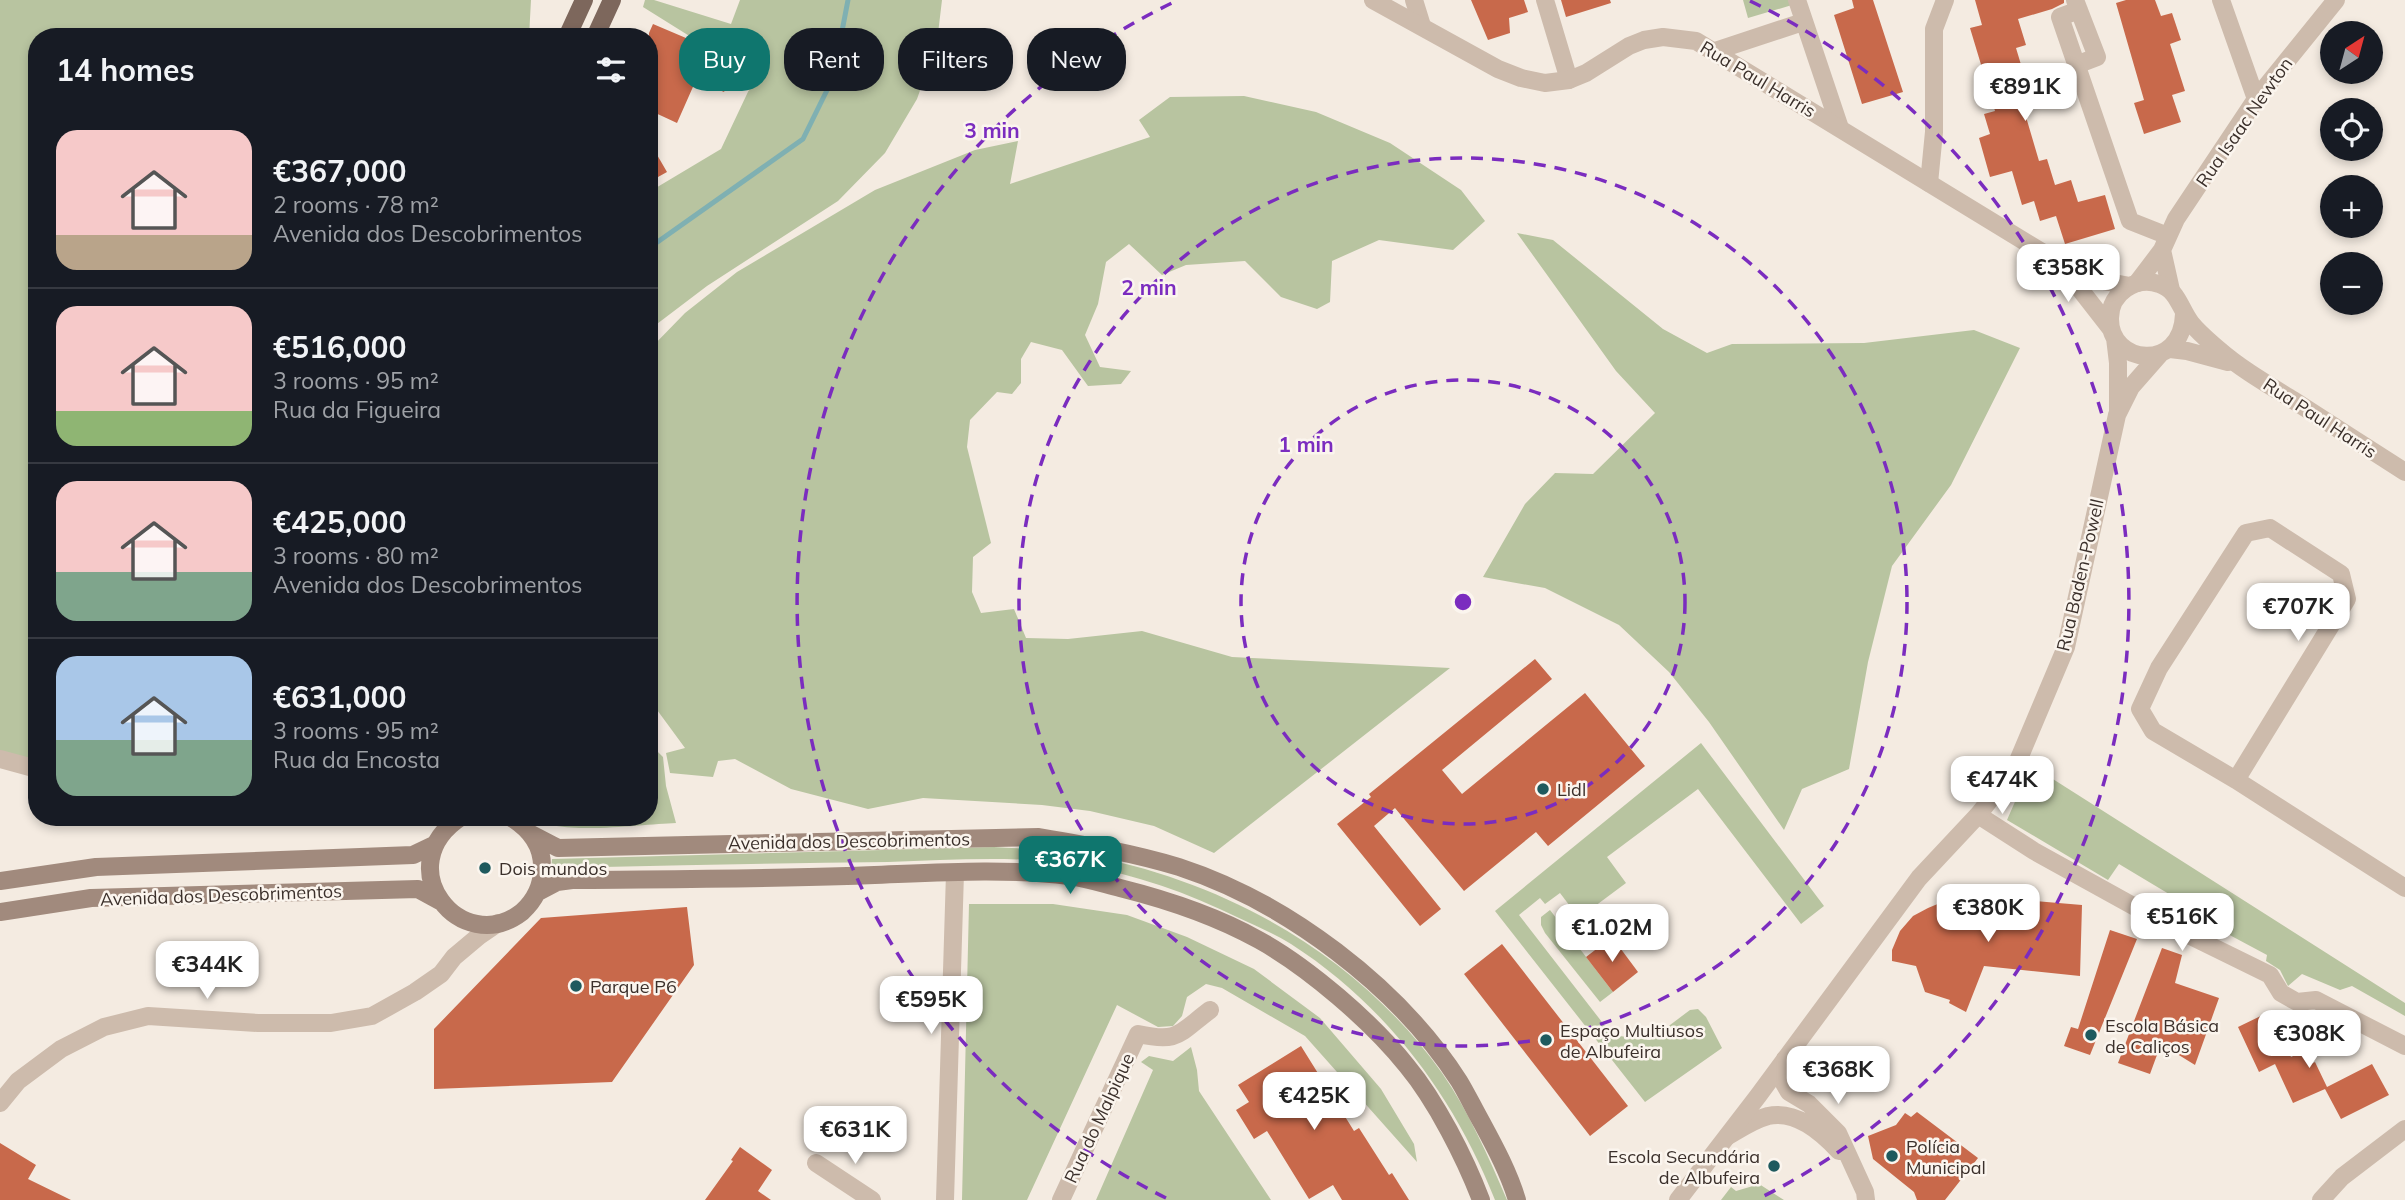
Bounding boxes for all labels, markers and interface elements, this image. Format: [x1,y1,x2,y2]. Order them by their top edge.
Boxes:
north arrow [2320,21,2384,84]
map controls [2320,21,2383,315]
chip: Buy [679,28,770,91]
chip: Rent [784,28,884,91]
chip: Filters [898,28,1013,91]
chip: New [1027,28,1126,91]
street label: Rua Paul Harris [1696,35,1820,123]
text: 14 homes [56,51,195,89]
icon: filters [592,51,630,89]
street label: Rua Isaac Newton [2191,53,2297,191]
pin: €891K [1976,64,2074,123]
text: €891K [1990,71,2060,100]
button: locate [2320,98,2383,161]
text: 3 min [964,117,1020,143]
text: €367,000 [273,152,406,190]
icon: home [112,158,196,242]
button: + [2320,175,2383,238]
text: 2 rooms · 78 m² [273,190,439,219]
text: Avenida dos Descobrimentos [273,219,582,248]
pin: €358K [2019,244,2117,304]
text: €358K [2033,252,2103,281]
button: − [2320,252,2383,315]
text: 2 min [1121,274,1177,300]
text: €516,000 [273,328,406,366]
icon: home [112,334,196,418]
text: 3 rooms · 95 m² [273,366,439,395]
street label: Rua Paul Harris [2259,373,2381,463]
text: Rua da Figueira [273,395,441,424]
text: 1 min [1278,431,1334,457]
street label: Rua Baden-Powell [2051,497,2109,653]
text: €425,000 [273,503,406,541]
icon: home [112,509,196,593]
text: 3 rooms · 80 m² [273,541,439,570]
text: Avenida dos Descobrimentos [273,570,582,599]
pin: €707K [2249,584,2347,643]
centre of rings [1451,590,1475,614]
text: €707K [2263,591,2333,620]
text: €631,000 [273,678,406,716]
icon: home [112,684,196,768]
text: 3 rooms · 95 m² [273,716,439,745]
text: Rua da Encosta [273,745,440,774]
pin: €474K [1953,756,2051,816]
text: €474K [1967,764,2037,793]
place label: Lidl [1557,778,1586,801]
marker: Lidl [1535,781,1551,797]
street label: Avenida dos Descobrimentos [728,827,970,855]
pin: €367K [1021,836,1119,896]
text: €367K [1035,844,1105,873]
place label: Dois mundos [499,857,607,880]
marker: Dois mundos [477,860,493,876]
street label: Avenida dos Descobrimentos [100,879,342,911]
pin: €380K [1939,884,2037,944]
text: €380K [1953,892,2023,921]
pin: €516K [2133,894,2231,953]
text: €516K [2147,901,2217,930]
pin: €1.02M [1555,904,1669,964]
text: €1.02M [1572,912,1652,941]
pin: €344K [158,942,256,1001]
text: €344K [172,949,242,978]
place label: Parque P6 [590,975,677,998]
pin: €595K [882,976,980,1036]
marker: Parque P6 [568,978,584,994]
text: €595K [896,984,966,1013]
pin: €308K [2260,1010,2358,1070]
place label: Escola Básica de Caliços [2105,1014,2219,1058]
text: €308K [2274,1018,2344,1047]
place label: Espaço Multiusos de Albufeira [1560,1019,1704,1063]
marker: Escola Básica de Caliços [2083,1027,2099,1043]
marker: Espaço Multiusos de Albufeira [1538,1032,1554,1048]
pin: €368K [1789,1046,1887,1106]
street label: Rua do Malpique [1059,1049,1139,1187]
text: €368K [1803,1054,1873,1083]
pin: €425K [1265,1072,1363,1132]
text: €425K [1279,1080,1349,1109]
pin: €631K [806,1106,904,1166]
text: €631K [820,1114,890,1143]
place label: Polícia Municipal [1906,1135,1986,1179]
place label: Escola Secundária de Albufeira [1608,1145,1760,1189]
marker: Polícia Municipal [1884,1148,1900,1164]
marker: Escola Secundária de Albufeira [1766,1158,1782,1174]

